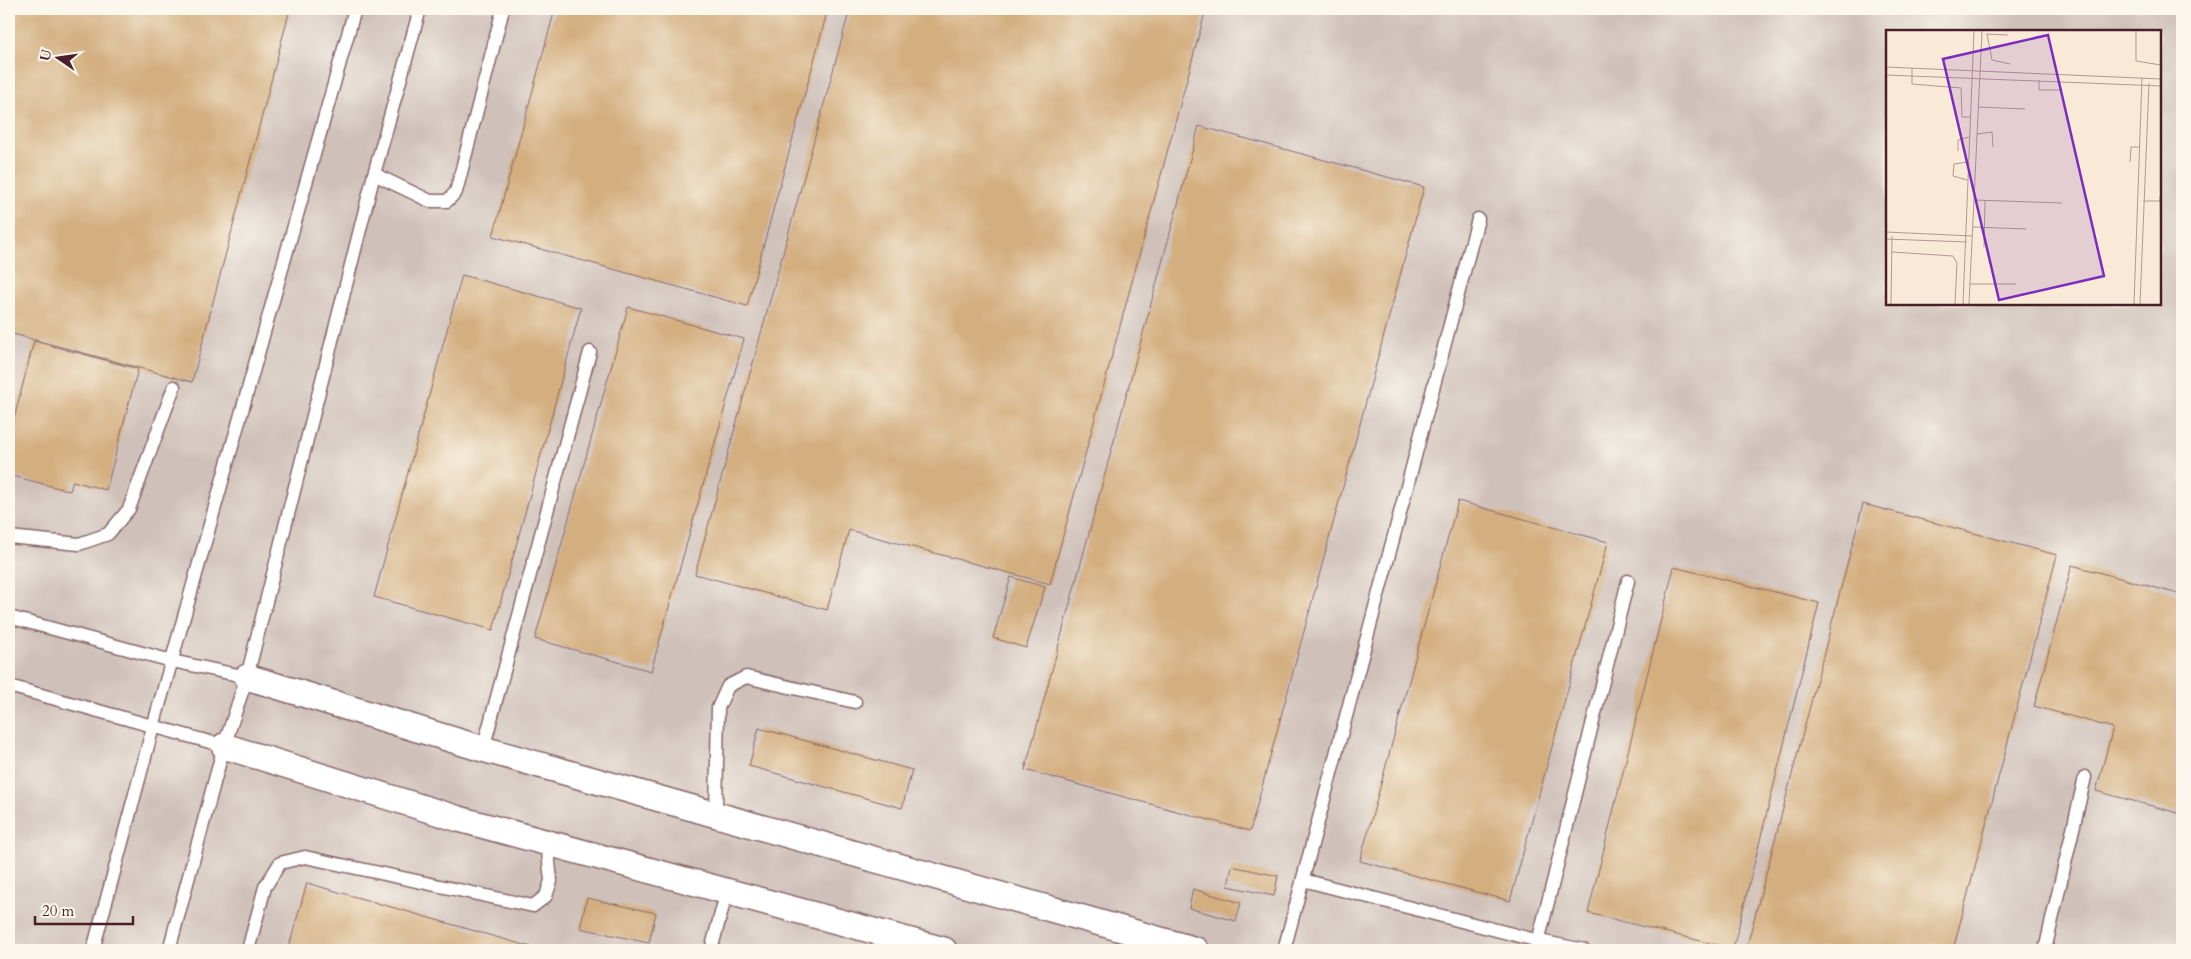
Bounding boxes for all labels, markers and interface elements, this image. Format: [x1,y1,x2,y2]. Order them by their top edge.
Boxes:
inset map [1886,30,2161,305]
north arrow [32,32,82,82]
text: U [35,47,56,63]
scale bar [35,894,132,926]
text: 20 m [42,901,74,921]

